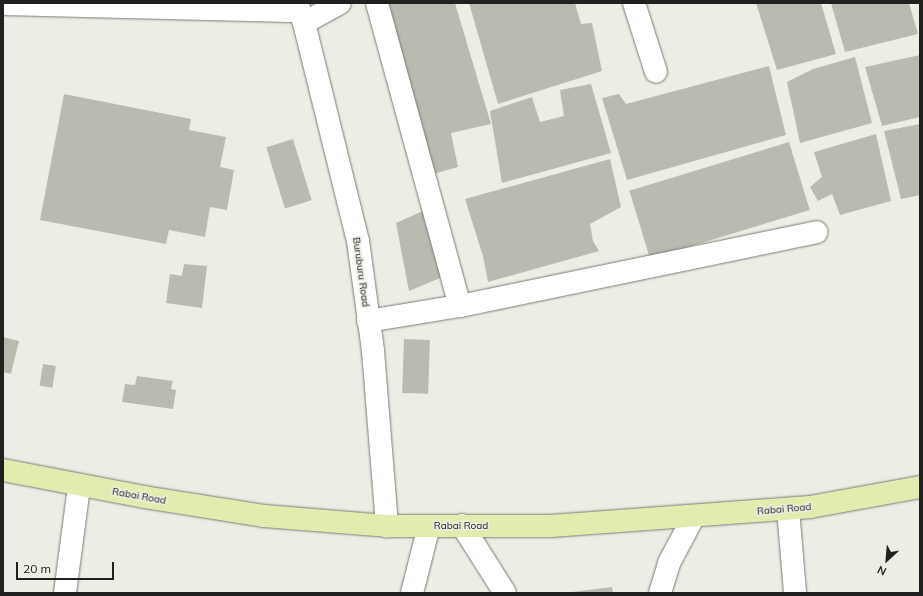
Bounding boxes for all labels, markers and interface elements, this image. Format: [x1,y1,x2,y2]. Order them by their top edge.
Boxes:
street label: Buruburu Road [350,236,372,308]
street label: Rabai Road [111,485,167,507]
street label: Rabai Road [756,501,812,517]
street label: Rabai Road [434,520,488,532]
north arrow [867,540,907,580]
scale bar [18,554,116,580]
text: 20 m [23,561,51,576]
text: N [875,563,889,579]

